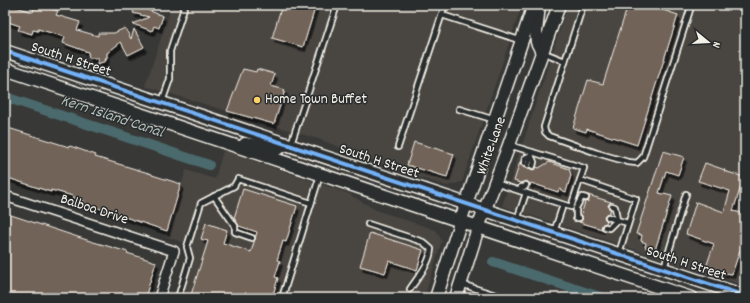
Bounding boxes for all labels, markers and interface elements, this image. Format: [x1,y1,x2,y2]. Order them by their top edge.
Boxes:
north arrow [688,22,728,62]
street label: South H Street [28,37,114,83]
text: N [707,39,724,50]
place label: Home Town Buffet [265,89,367,111]
water label: Kern Island Canal [58,90,168,145]
marker: Home Town Buffet [252,95,262,105]
street label: White Lane [471,113,513,178]
street label: South H Street [336,139,422,185]
street label: Balboa Drive [57,189,131,231]
street label: South H Street [643,241,729,287]

